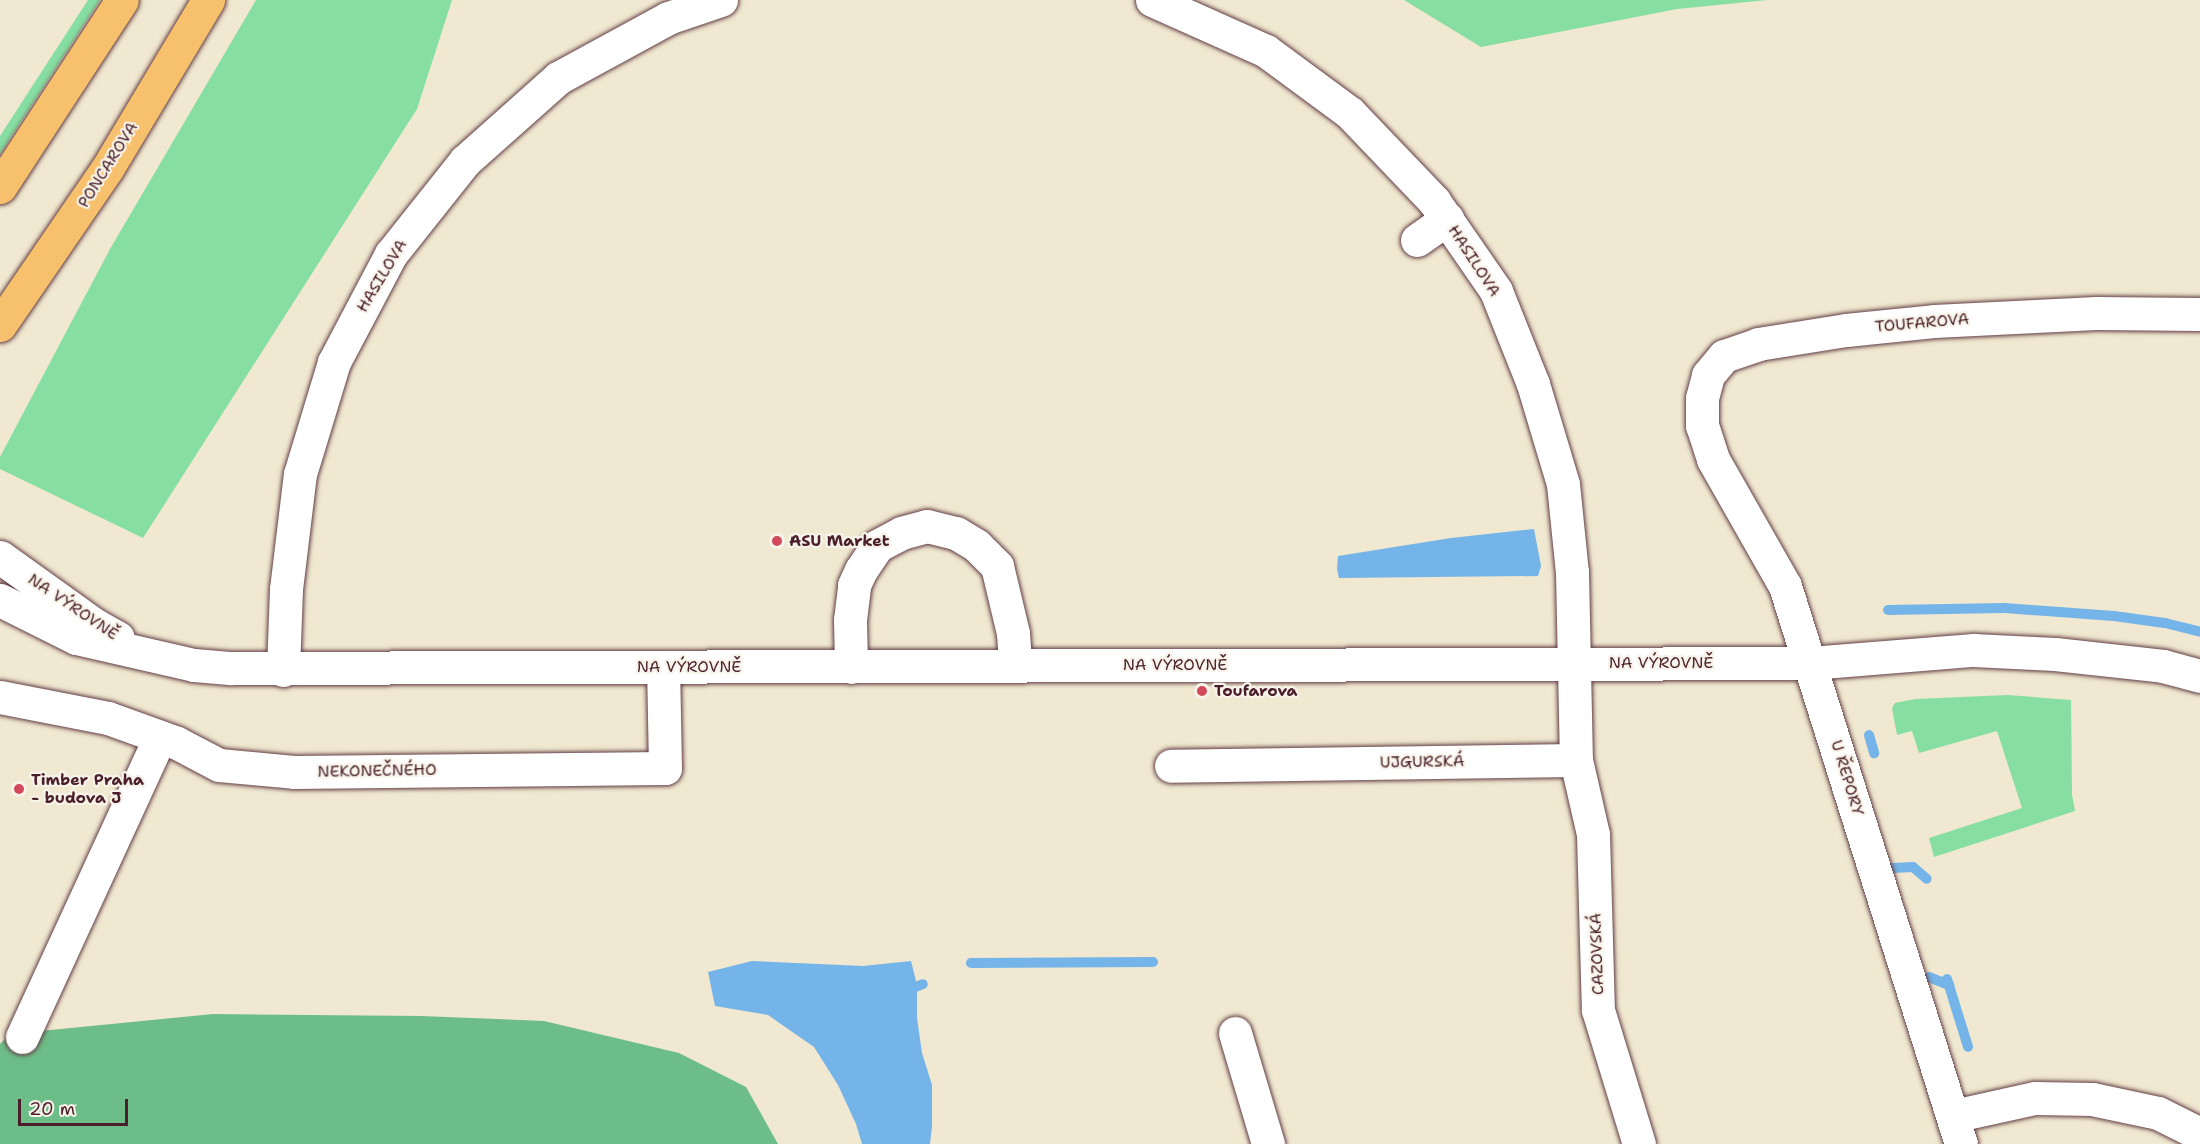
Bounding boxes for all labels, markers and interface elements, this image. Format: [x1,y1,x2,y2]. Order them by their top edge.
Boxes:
street label: PONCAROVA [74,119,142,211]
street label: HASILOVA [1444,222,1504,300]
street label: HASILOVA [353,236,411,316]
street label: TOUFAROVA [1874,309,1970,337]
place label: ASU Market [789,531,890,551]
marker: ASU Market [770,534,784,548]
street label: NA VÝROVNĚ [24,570,122,644]
street label: NA VÝROVNĚ [1609,653,1713,673]
street label: NA VÝROVNĚ [1123,655,1227,675]
street label: NA VÝROVNĚ [637,657,741,677]
place label: Toufarova [1214,681,1298,701]
marker: Toufarova [1195,684,1209,698]
street label: U ŘEPORY [1826,738,1868,818]
street label: UJGURSKÁ [1380,752,1464,772]
street label: NEKONEČNÉHO [317,760,437,782]
place label: Timber Praha - budova J [31,770,144,808]
marker: Timber Praha - budova J [12,782,26,796]
street label: CAZOVSKÁ [1586,913,1608,995]
scale bar [21,1087,130,1125]
text: 20 m [29,1097,75,1121]

